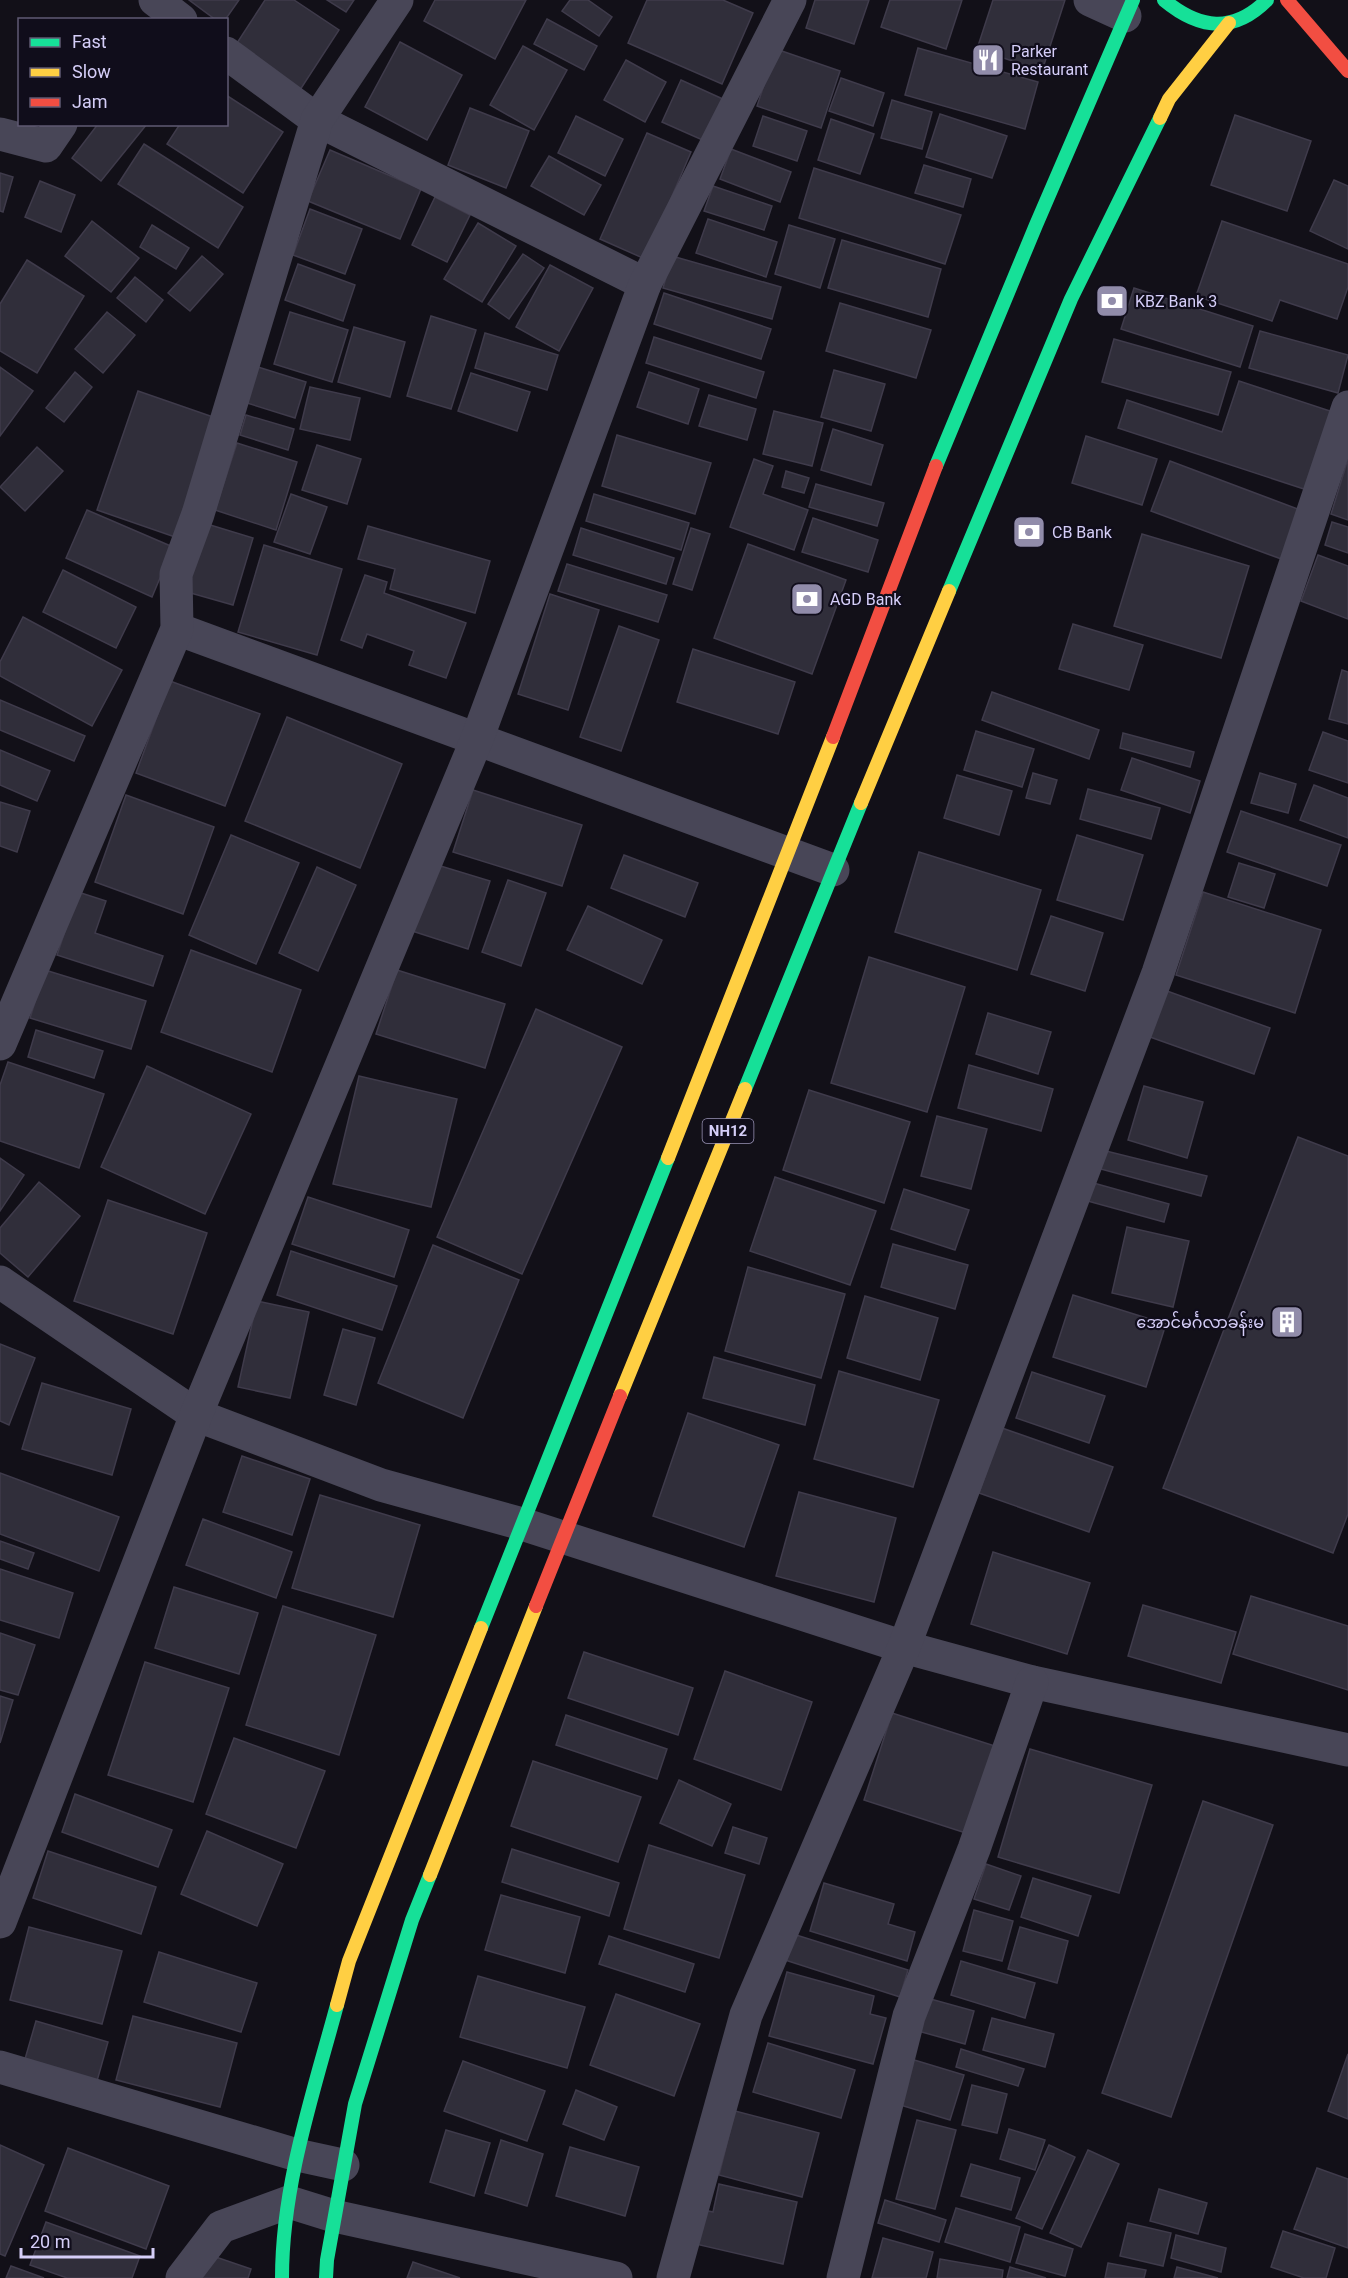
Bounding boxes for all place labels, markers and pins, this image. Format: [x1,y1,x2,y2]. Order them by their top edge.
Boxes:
restaurant icon: Parker Restaurant [970,42,1006,78]
place label: Parker Restaurant [1011,42,1088,79]
bank icon: KBZ Bank 3 [1094,283,1130,319]
place label: KBZ Bank 3 [1135,292,1217,311]
bank icon: CB Bank [1011,514,1047,550]
place label: CB Bank [1052,523,1113,542]
bank icon: AGD Bank [789,581,825,617]
place label: AGD Bank [830,590,902,609]
building icon: အောင်မင်္ဂလာခန်းမ [1269,1304,1305,1340]
place label: အောင်မင်္ဂလာခန်းမ [1136,1311,1264,1336]

